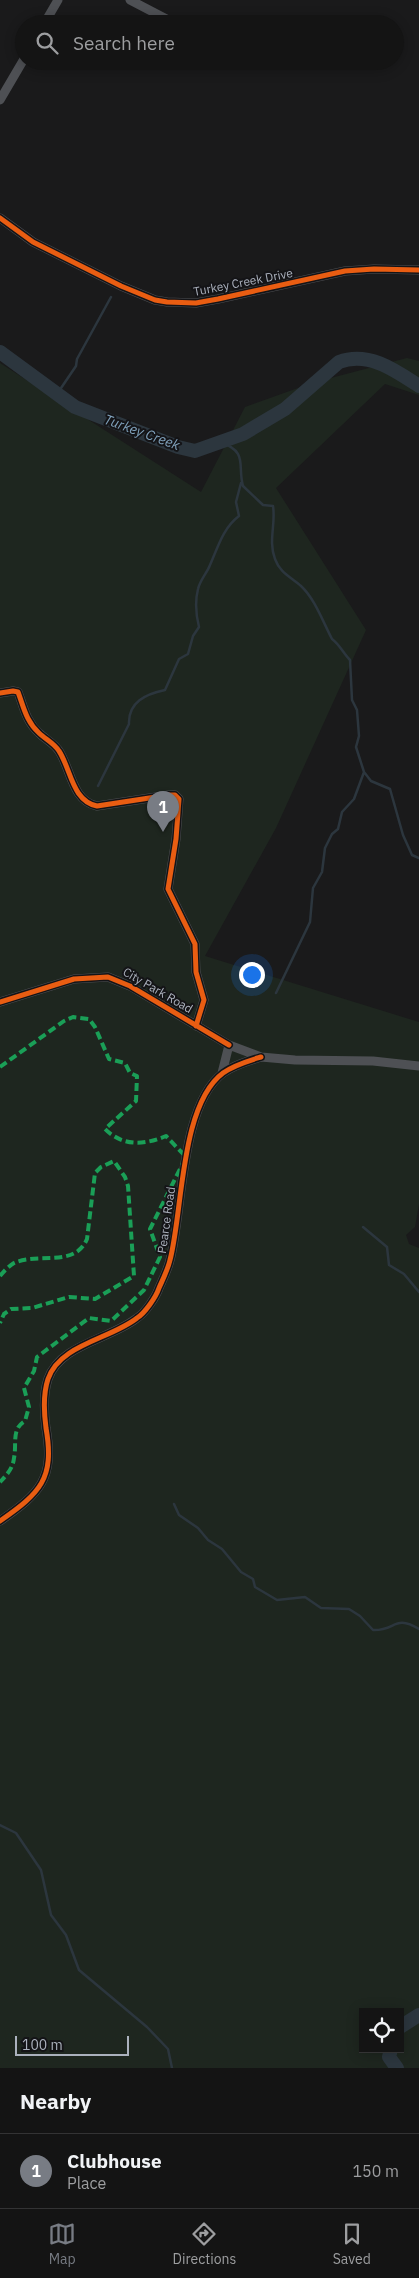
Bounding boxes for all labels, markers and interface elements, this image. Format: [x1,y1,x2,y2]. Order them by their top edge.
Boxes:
search box [15,15,404,70]
icon: search [33,29,61,57]
text: Search here [73,31,175,55]
street label: Turkey Creek Drive [192,265,294,299]
water label: Turkey Creek [102,410,183,454]
pin: 1 [147,791,179,832]
your location [239,962,265,988]
street label: City Park Road [120,964,196,1016]
street label: Pearce Road [154,1186,178,1254]
map controls [359,2008,404,2053]
button: locate [359,2008,404,2053]
scale bar [15,2033,129,2056]
text: 100 m [22,2036,63,2054]
text: Nearby [20,2087,91,2115]
text: Clubhouse [67,2149,162,2173]
text: 1 [31,2161,41,2181]
text: 150 m [352,2161,399,2181]
text: Place [67,2173,106,2193]
tab: Map [48,2220,76,2268]
tab: Directions [173,2220,236,2268]
tab: Saved [333,2220,371,2268]

